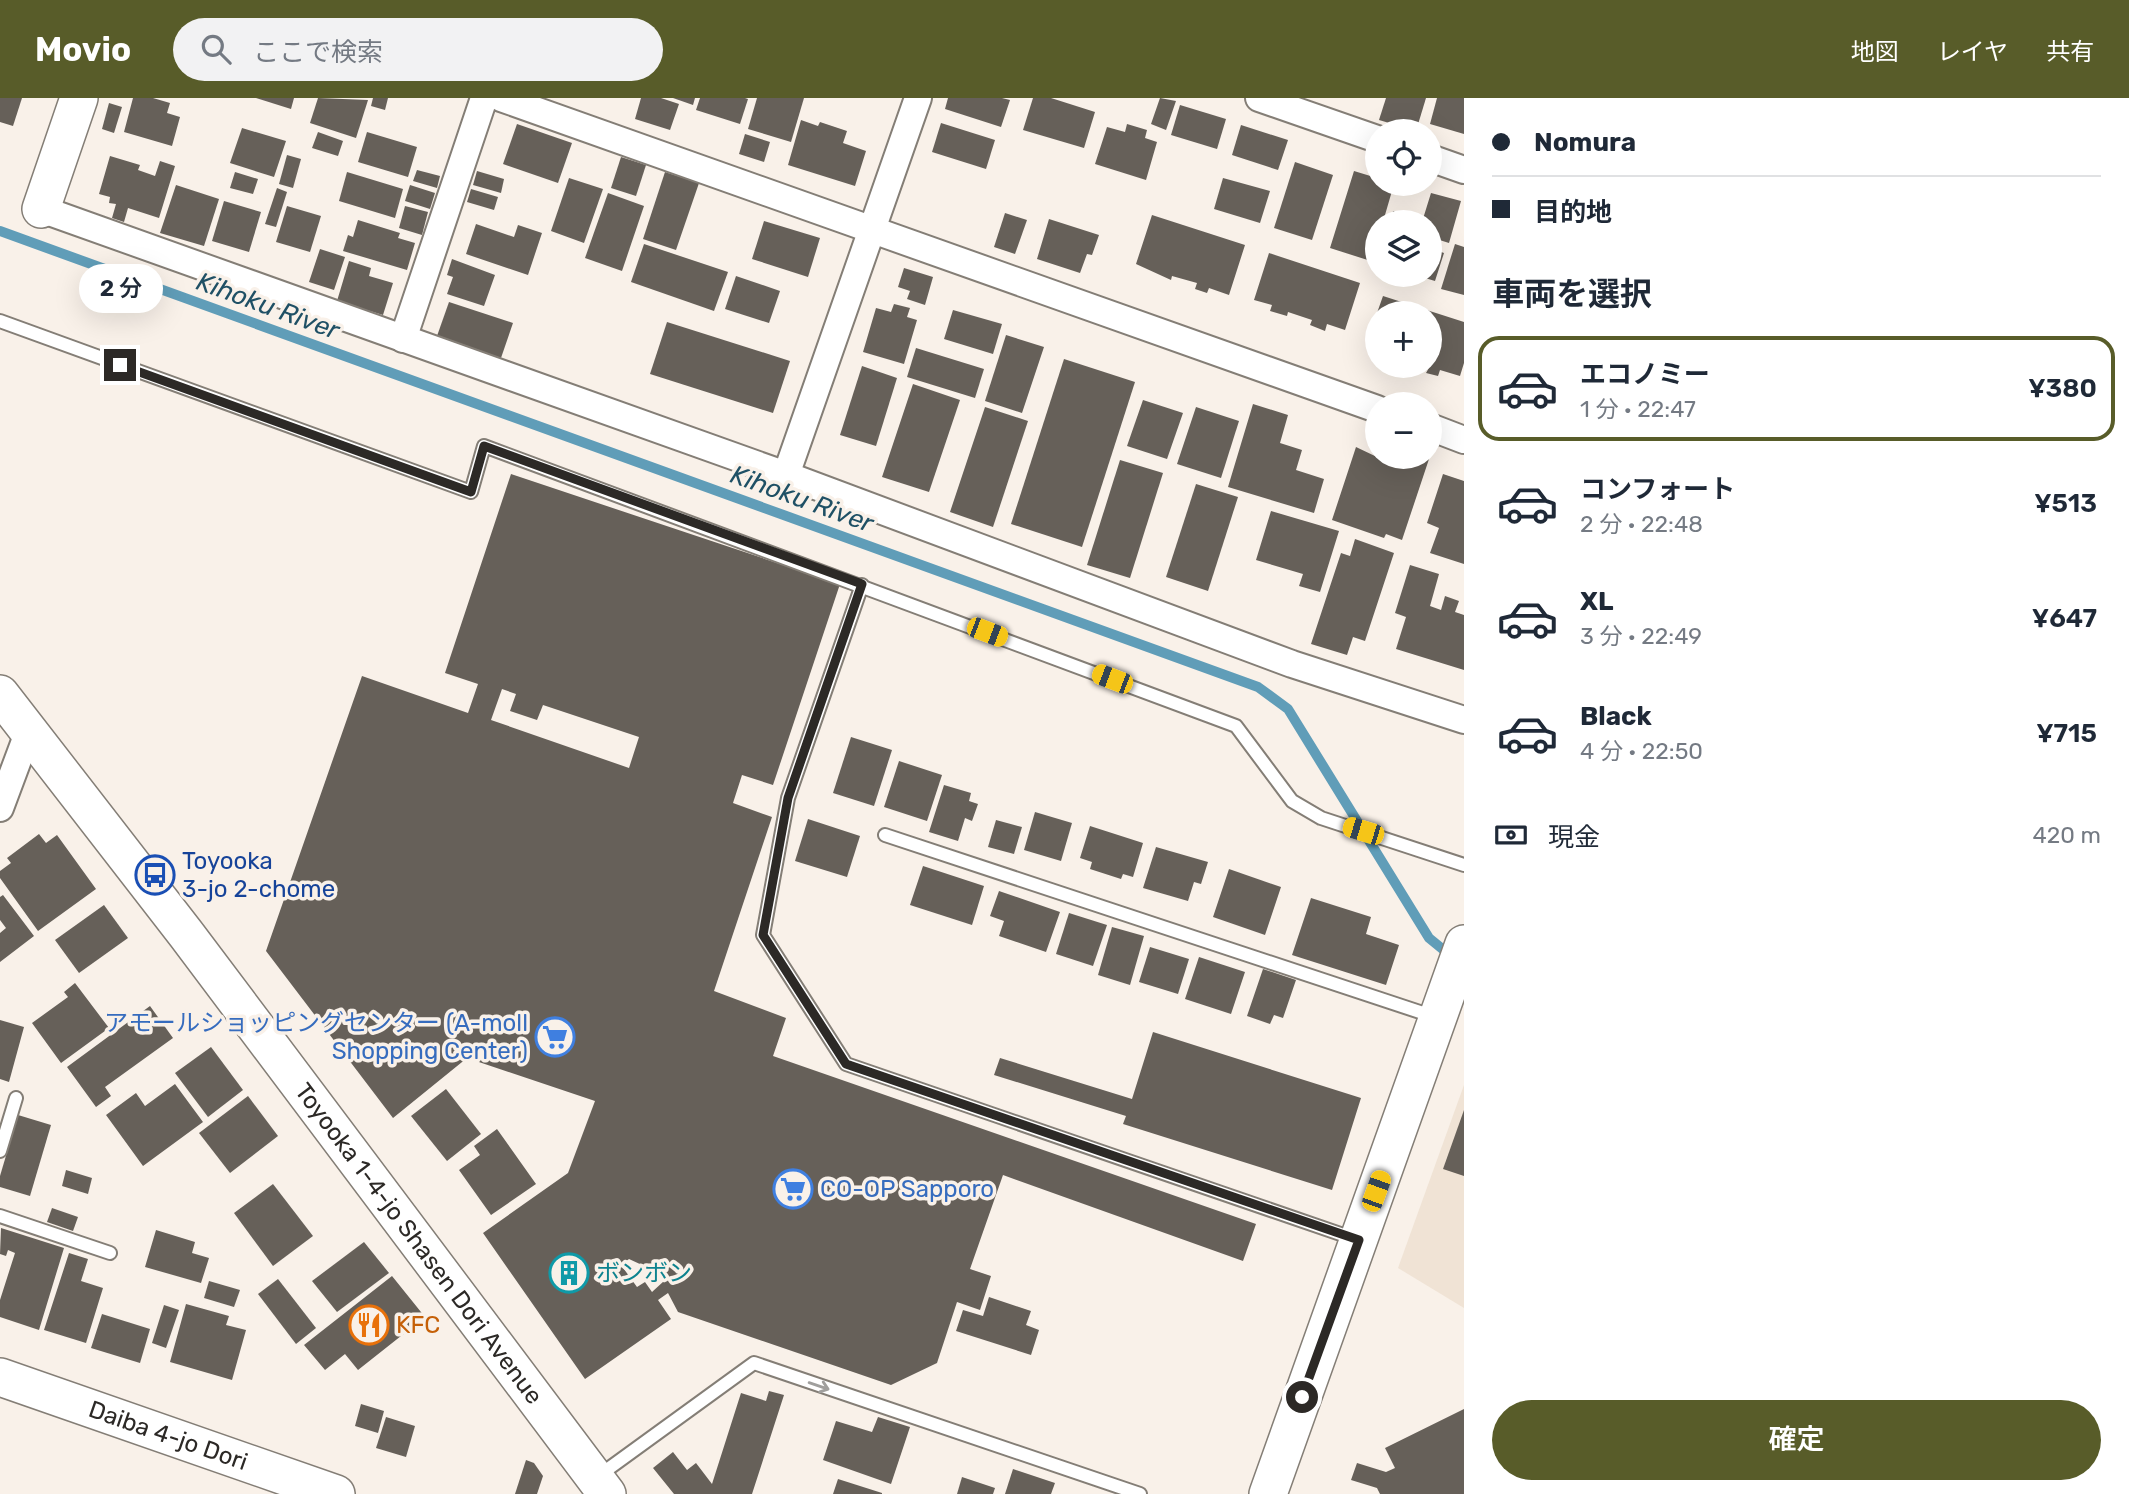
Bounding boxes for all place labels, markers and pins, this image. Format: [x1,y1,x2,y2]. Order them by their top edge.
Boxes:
place label: Toyooka 3-jo 2-chome [182,847,335,903]
bus stop icon: Toyooka 3-jo 2-chome [134,854,176,896]
place label: アモールショッピングセンター (A-moll Shopping Center) [104,1009,528,1065]
supermarket icon: アモールショッピングセンター (A-moll Shopping Center) [534,1016,576,1058]
supermarket icon: CO-OP Sapporo [772,1168,814,1210]
place label: CO-OP Sapporo [820,1175,994,1203]
building icon: ボンボン [548,1252,590,1294]
place label: ボンボン [596,1259,692,1287]
restaurant icon: KFC [348,1304,390,1346]
place label: KFC [396,1311,440,1339]

